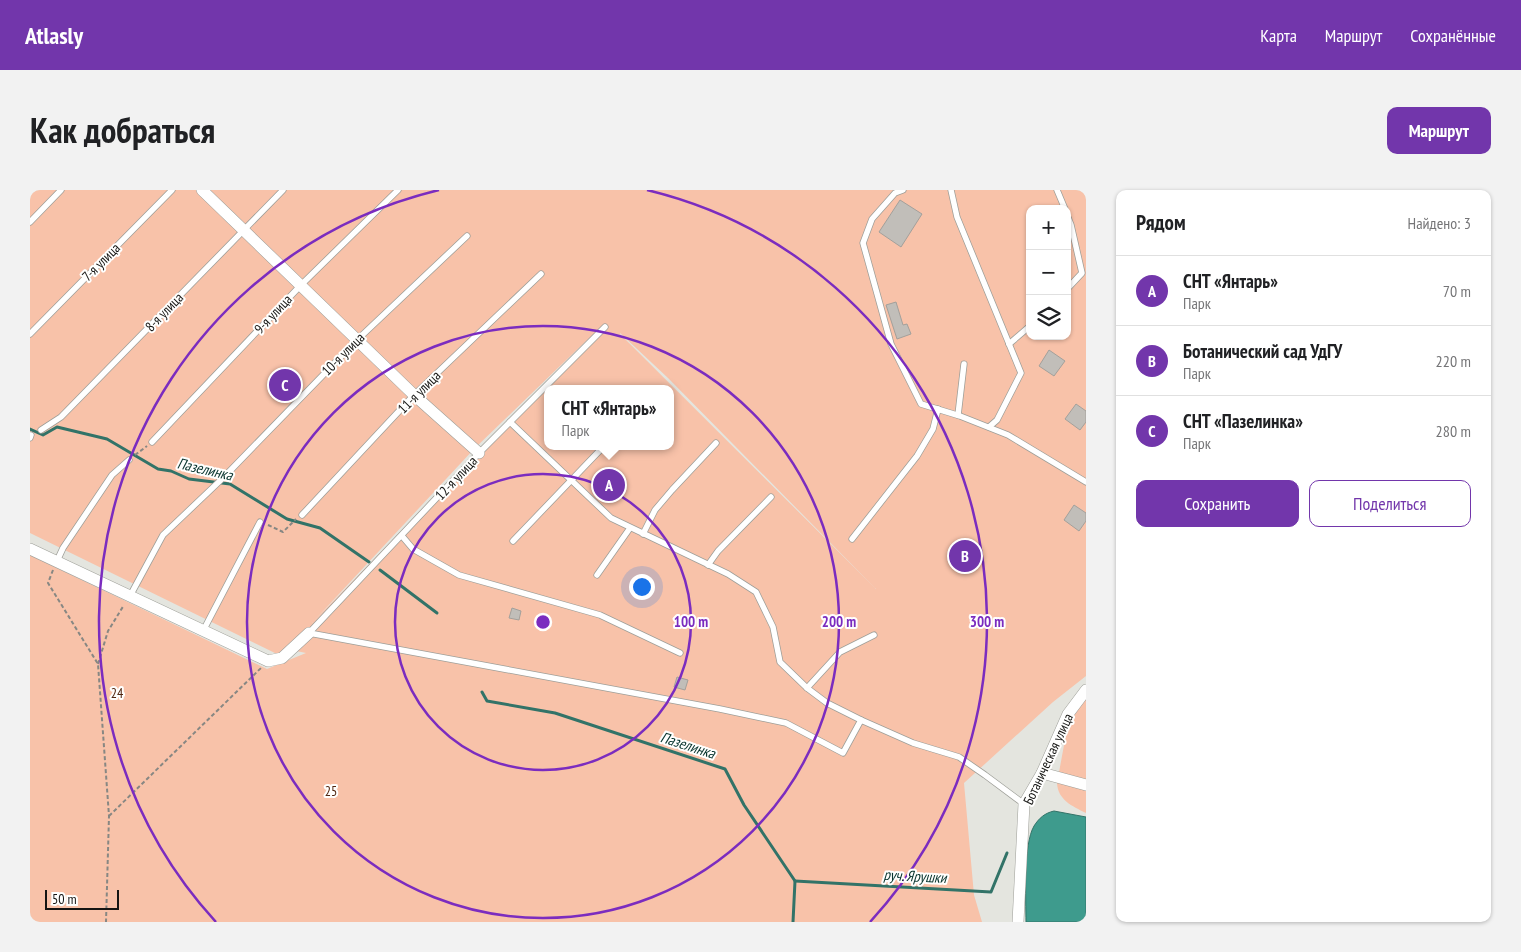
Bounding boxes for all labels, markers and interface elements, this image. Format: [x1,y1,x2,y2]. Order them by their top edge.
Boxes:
text: Atlasly [25,20,83,51]
text: Карта [1260,24,1297,47]
text: Маршрут [1325,24,1382,47]
text: Сохранённые [1410,24,1496,47]
text: Как добраться [30,107,215,153]
button: Маршрут [1387,107,1491,154]
map controls [1026,205,1071,340]
button: + [1026,205,1071,250]
text: Рядом [1136,209,1186,236]
text: Найдено: 3 [1408,213,1471,233]
street label: 7-я улица [78,239,124,285]
button: − [1026,250,1071,295]
text: СНТ «Янтарь» [1183,269,1278,293]
text: A [1148,281,1156,301]
text: 70 m [1443,281,1471,301]
street label: 8-я улица [141,289,187,335]
street label: 9-я улица [250,291,296,337]
text: Парк [1183,293,1211,313]
button: layers [1026,295,1071,340]
street label: 10-я улица [318,329,368,379]
text: Ботанический сад УдГУ [1183,339,1342,363]
text: B [1148,351,1156,371]
text: 220 m [1436,351,1471,371]
text: Парк [1183,363,1211,383]
pin: C [269,366,301,404]
street label: 11-я улица [394,367,444,417]
popup [544,385,674,450]
text: СНТ «Янтарь» [562,396,656,420]
text: СНТ «Пазелинка» [1183,409,1303,433]
text: Парк [562,420,590,440]
text: C [1148,421,1156,441]
text: 280 m [1436,421,1471,441]
text: Парк [1183,433,1211,453]
street label: 12-я улица [431,452,481,504]
water label: Пазелинка [176,453,235,485]
pin: A [593,466,625,504]
button: Сохранить [1136,480,1299,527]
button: Поделиться [1309,480,1471,527]
pin: B [949,537,981,575]
your location [629,574,655,600]
text: 100 m [674,612,708,631]
text: 200 m [822,612,856,631]
text: 300 m [970,612,1004,631]
centre of rings [534,613,552,631]
park label: 24 [111,684,124,702]
street label: Ботаническая улица [1019,710,1077,808]
water label: Пазелинка [658,727,719,763]
park label: 25 [325,782,337,800]
water label: руч. Ярушки [883,865,948,887]
scale bar [45,887,119,910]
text: 50 m [52,890,77,908]

